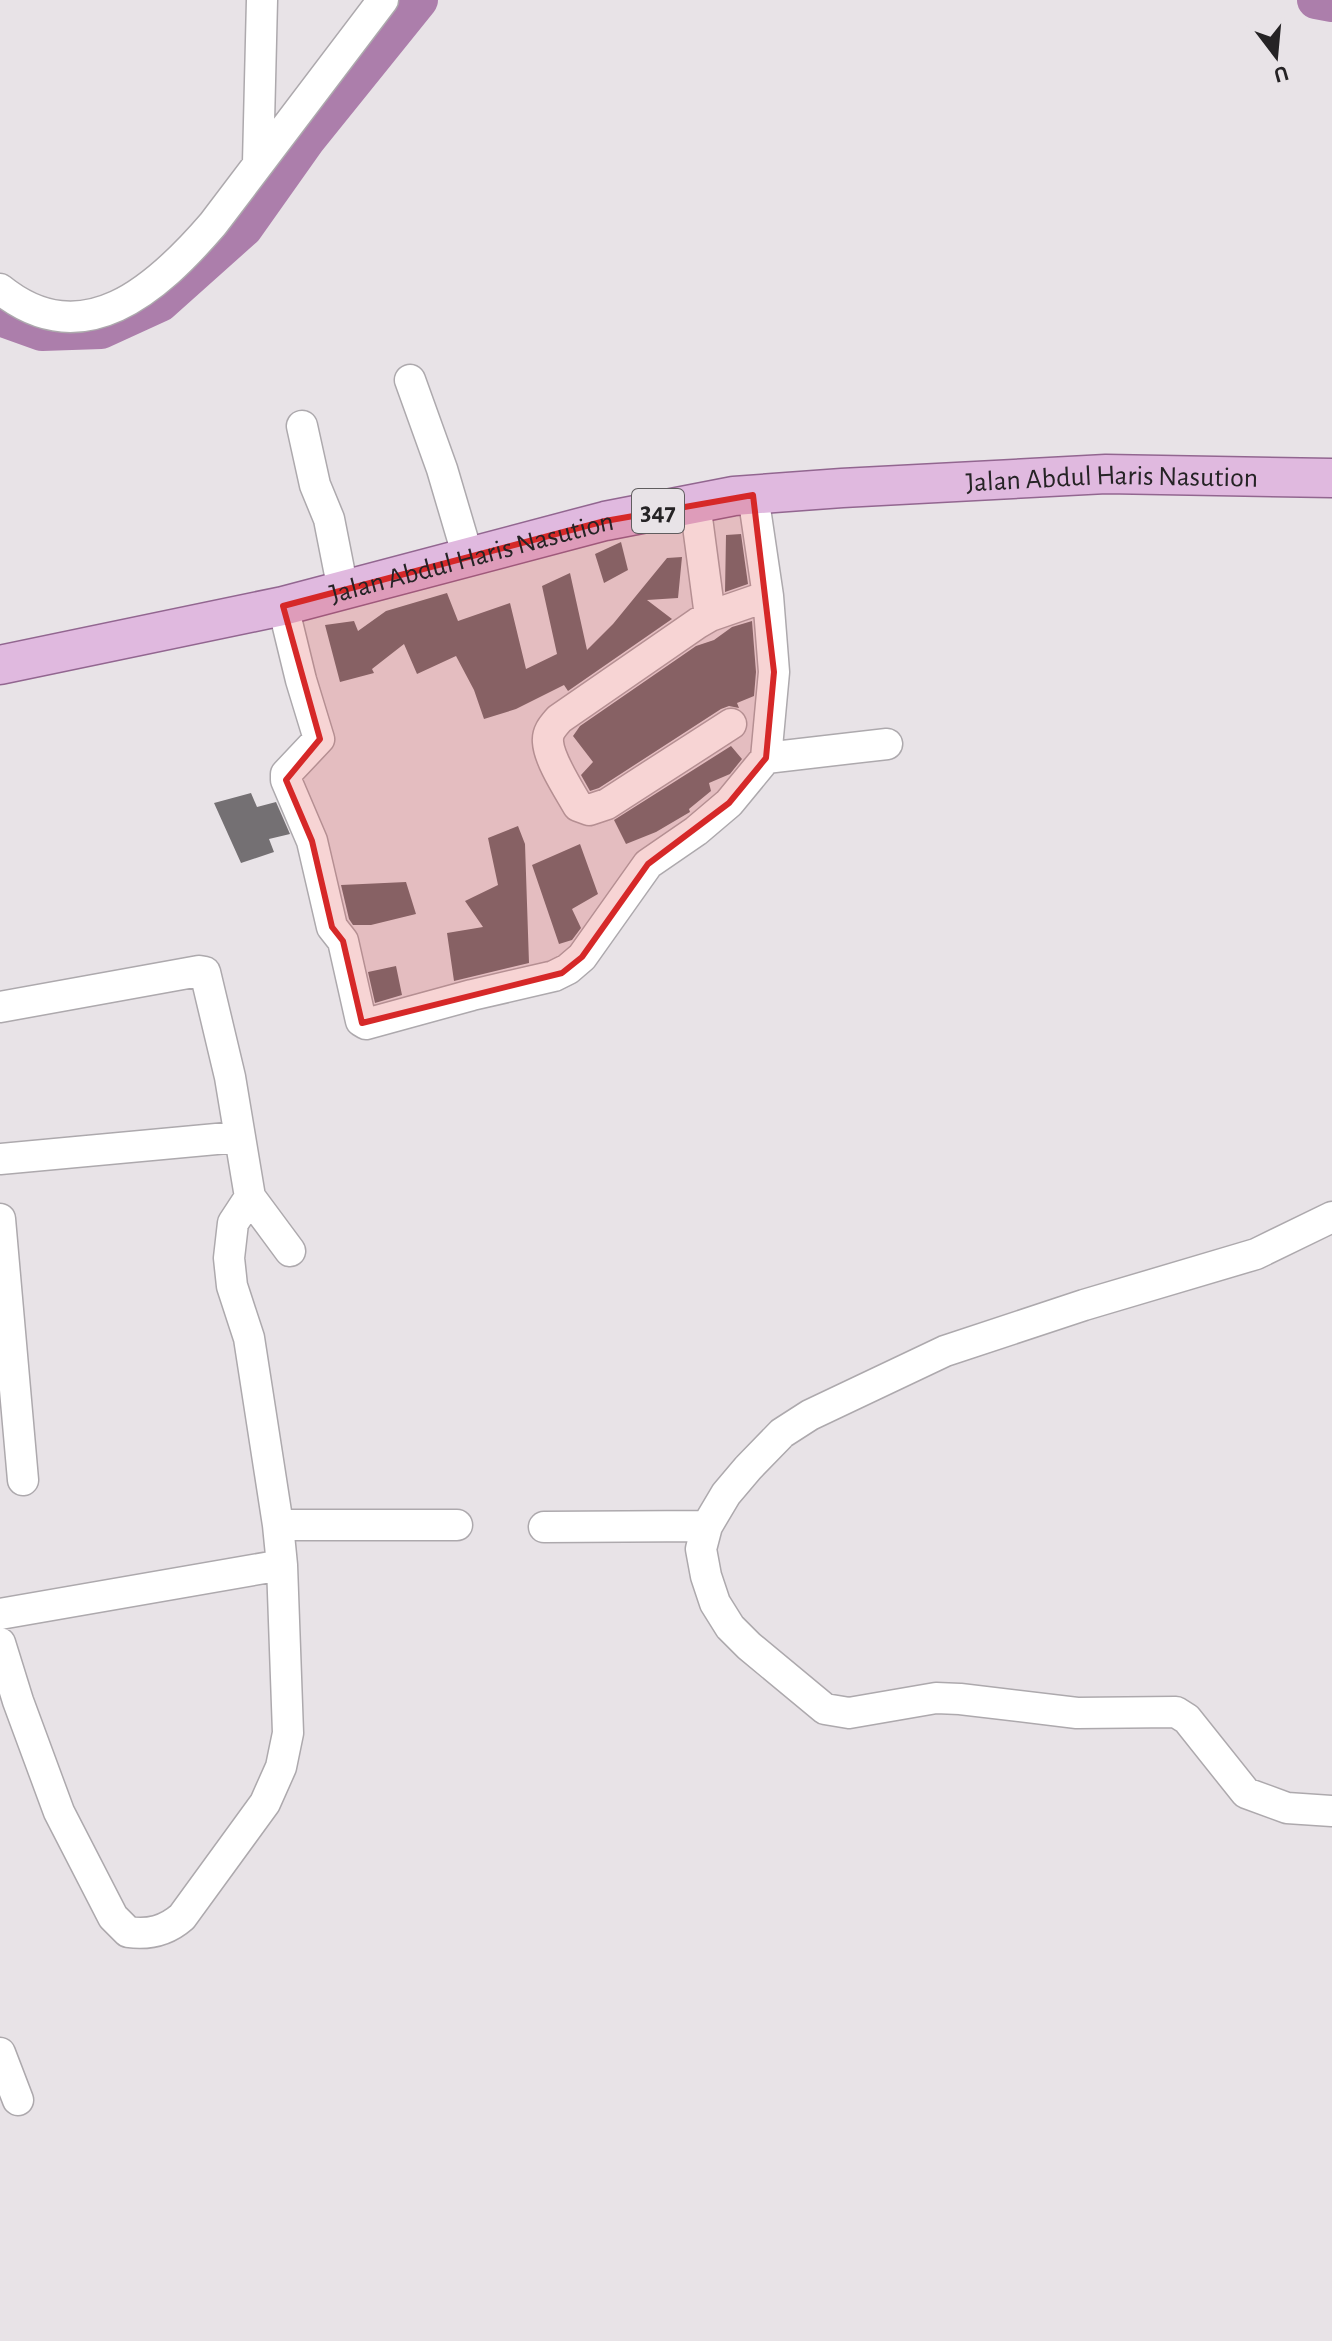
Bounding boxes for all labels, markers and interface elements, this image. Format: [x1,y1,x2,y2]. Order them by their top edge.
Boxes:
north arrow [1236,16,1316,96]
text: U [1271,62,1291,87]
street label: Jalan Abdul Haris Nasution [965,462,1258,497]
road number: 347 [632,489,684,533]
street label: Jalan Abdul Haris Nasution [327,508,616,609]

